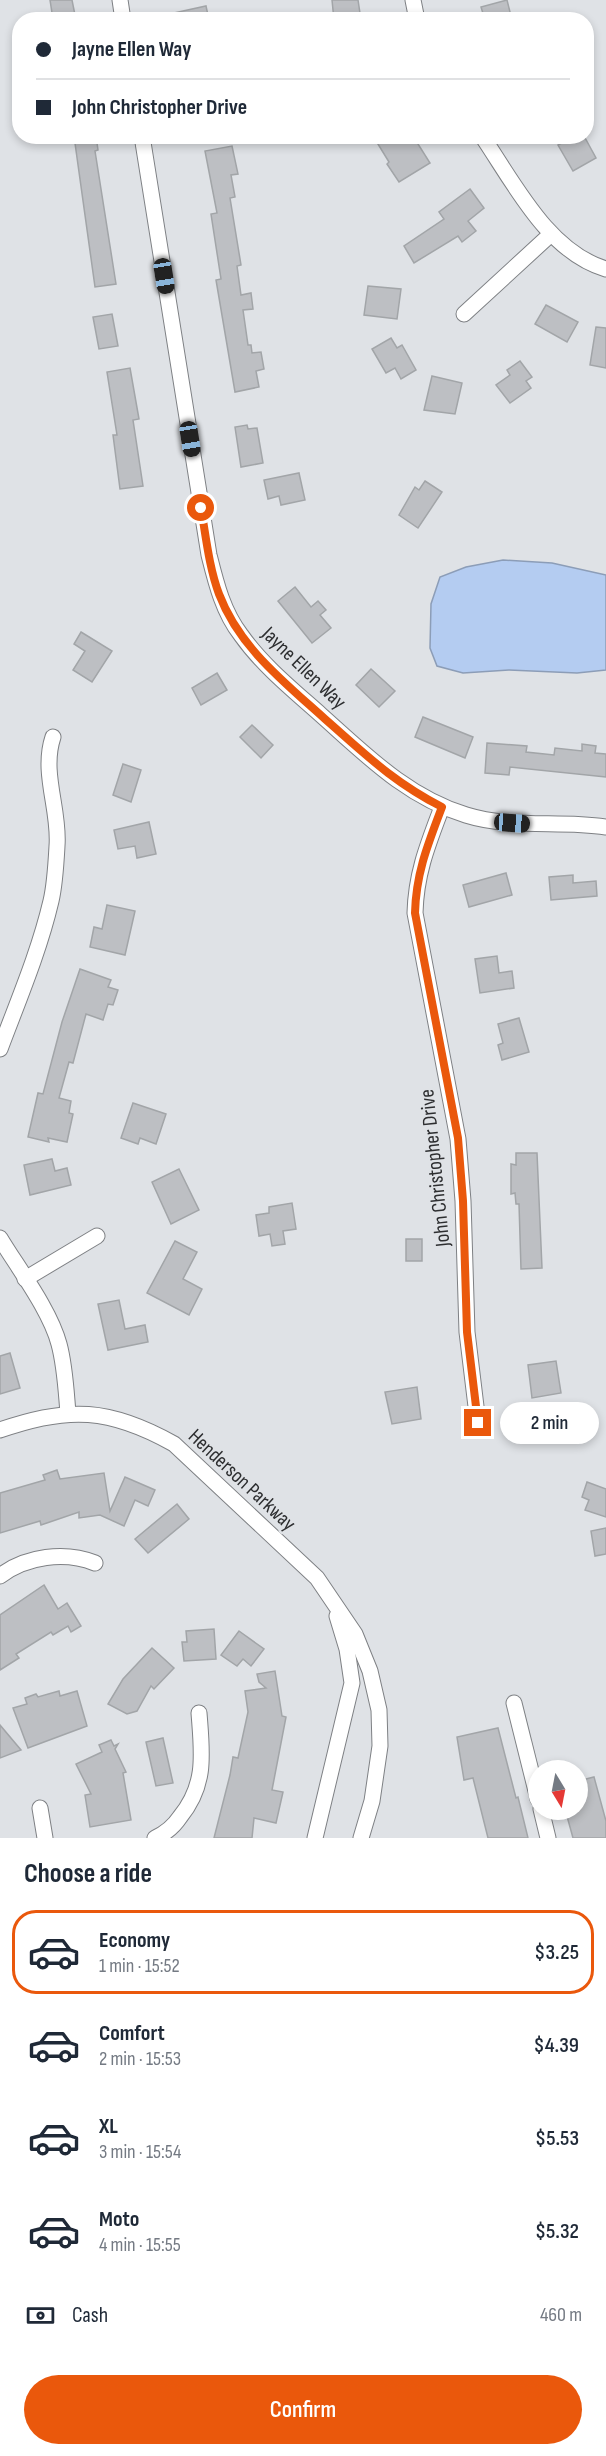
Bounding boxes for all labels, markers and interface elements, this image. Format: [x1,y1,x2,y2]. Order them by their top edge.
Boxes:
text: Jayne Ellen Way [72,36,191,63]
text: John Christopher Drive [72,94,247,121]
car [152,257,176,295]
car [178,420,202,458]
route start [187,494,214,521]
street label: Jayne Ellen Way [256,621,351,714]
car [493,813,531,833]
street label: John Christopher Drive [414,1088,456,1249]
callout: 2 min [499,1402,598,1444]
route end [464,1409,491,1436]
text: 2 min [531,1411,568,1435]
street label: Henderson Parkway [183,1424,301,1536]
north arrow [528,1760,588,1820]
map controls [528,1760,588,1820]
text: Choose a ride [24,1858,152,1890]
icon: car [27,1925,81,1979]
text: Economy [99,1927,170,1954]
text: $3.25 [534,1939,579,1966]
text: 1 min · 15:52 [99,1954,180,1978]
icon: car [27,2018,81,2072]
text: Comfort [99,2020,165,2047]
text: $4.39 [534,2032,579,2059]
text: 2 min · 15:53 [99,2047,181,2071]
icon: car [27,2111,81,2165]
text: XL [99,2113,118,2140]
text: $5.53 [535,2125,579,2152]
text: 3 min · 15:54 [99,2140,181,2164]
icon: car [27,2204,81,2258]
text: Moto [99,2206,139,2233]
text: $5.32 [535,2218,579,2245]
text: 4 min · 15:55 [99,2233,181,2257]
icon: cash [24,2299,57,2332]
text: Cash [72,2302,108,2329]
text: 460 m [540,2303,582,2327]
button: Confirm [24,2375,582,2444]

